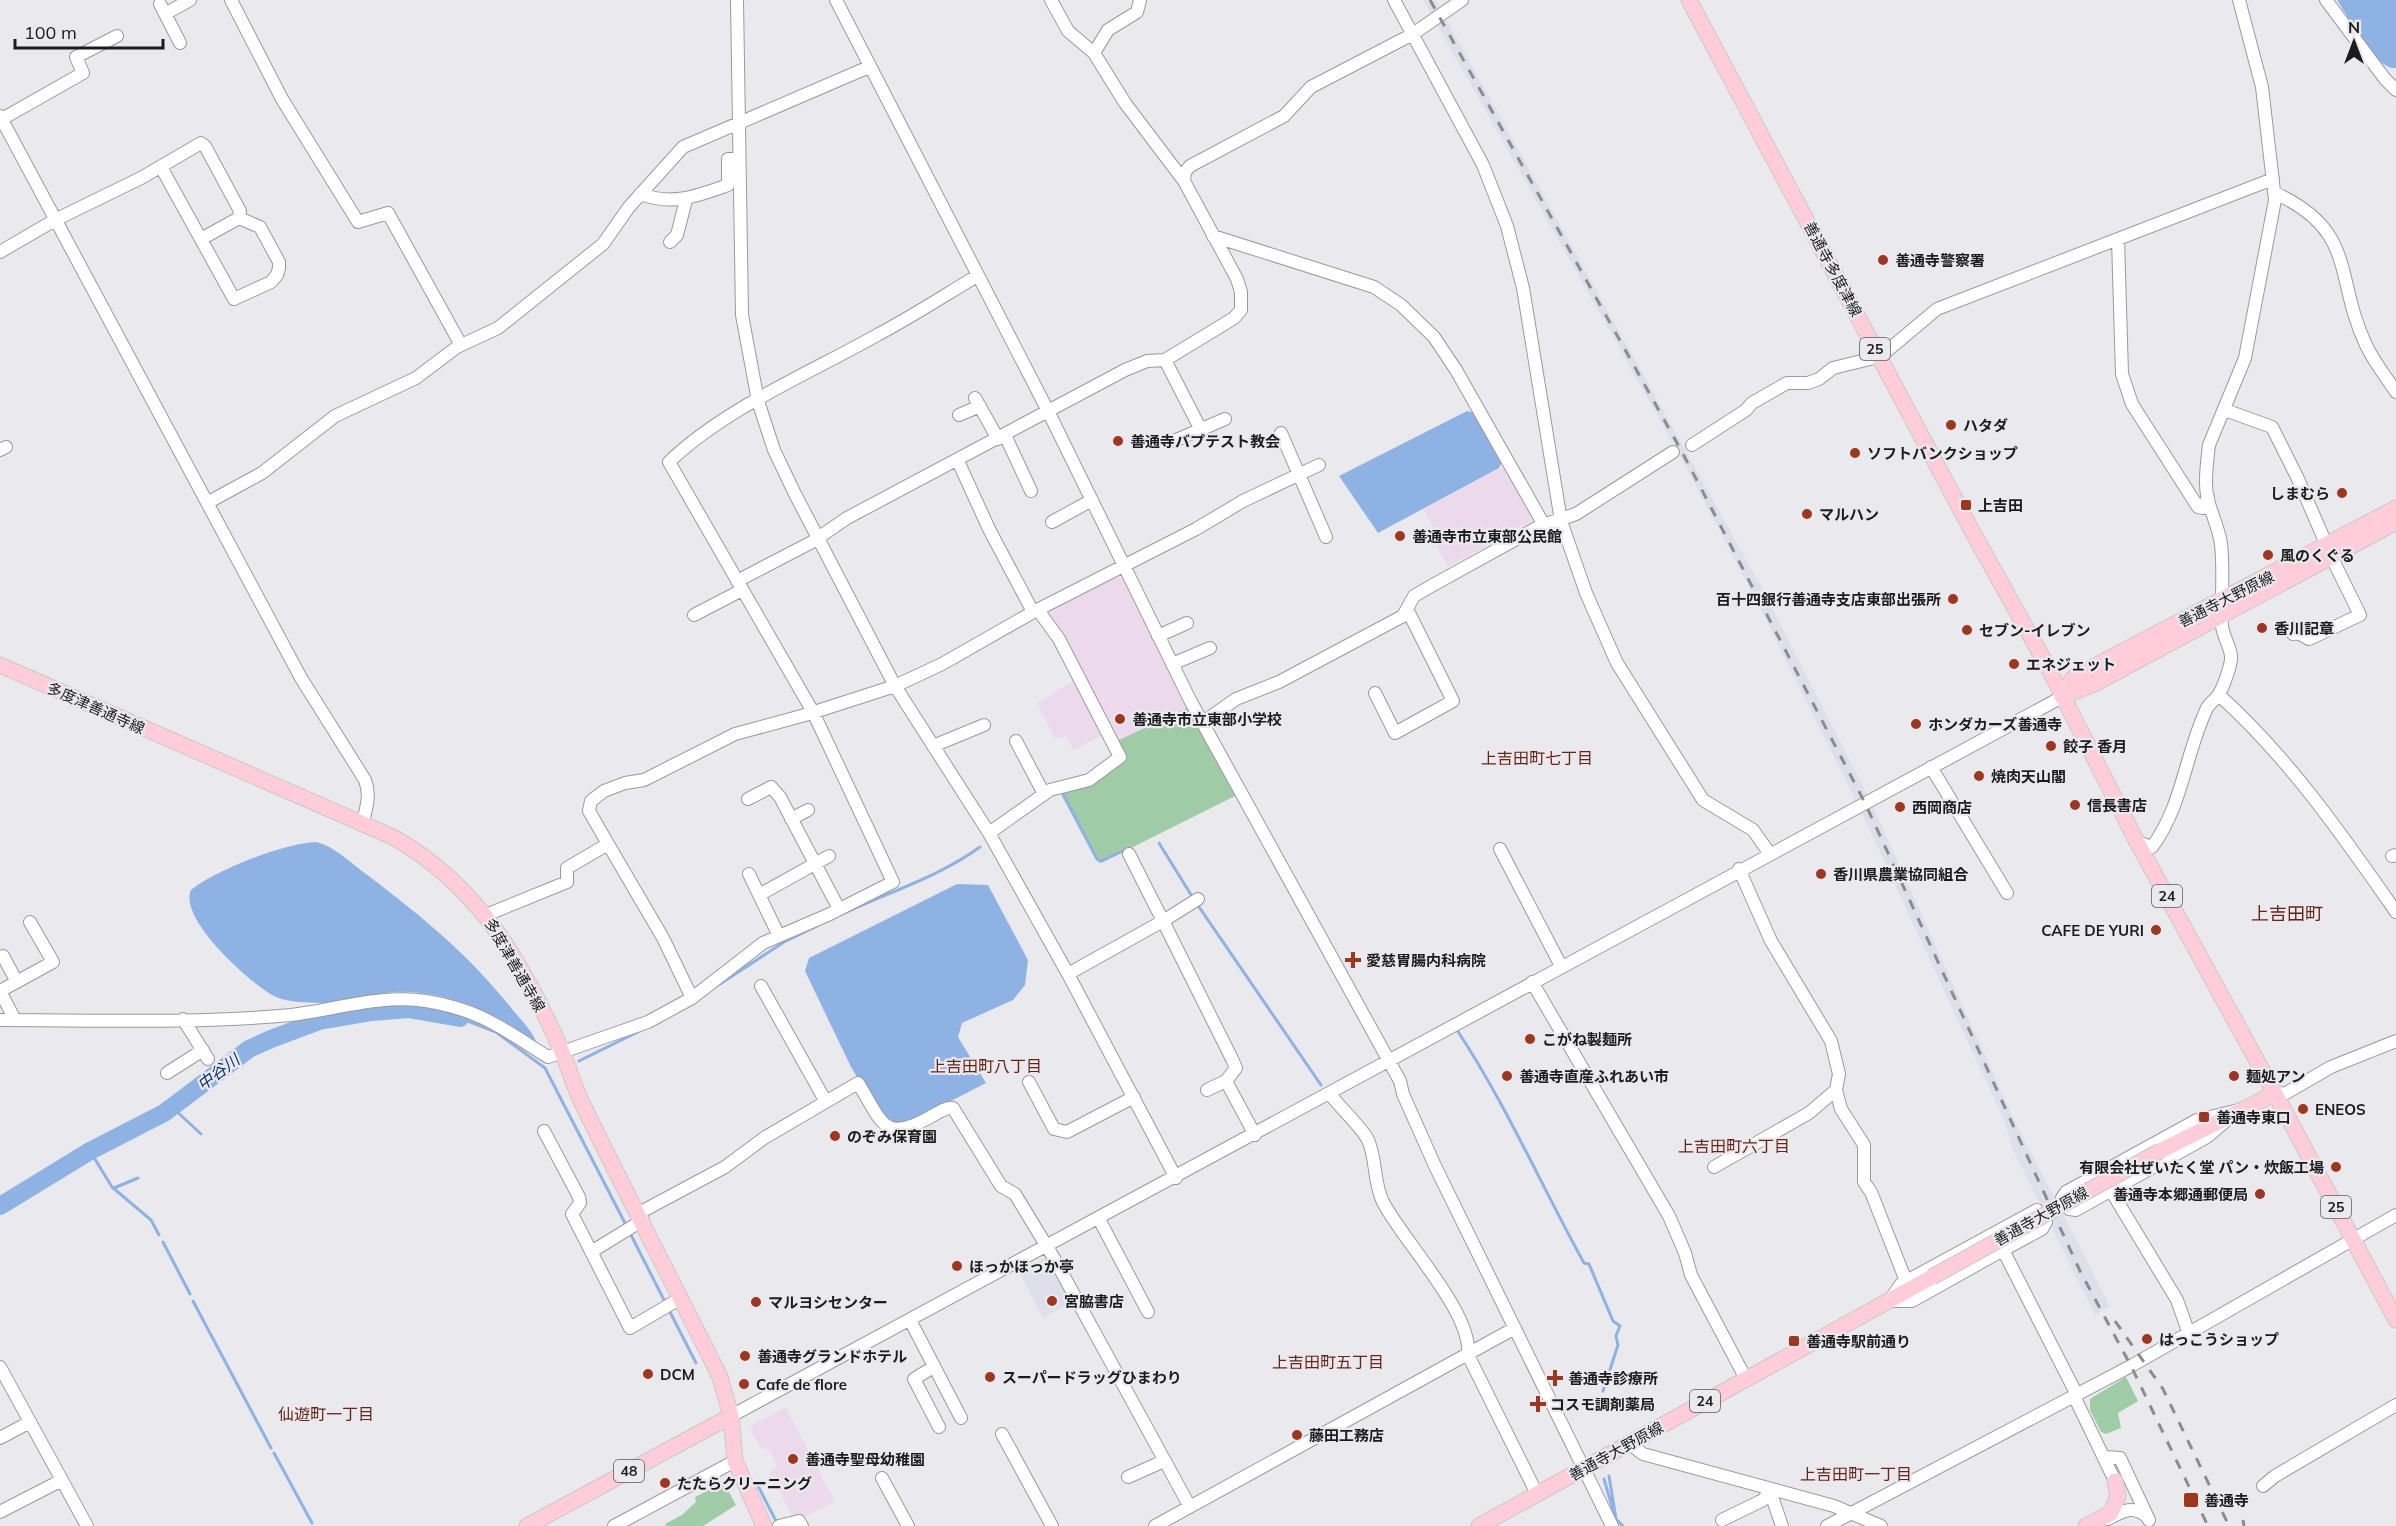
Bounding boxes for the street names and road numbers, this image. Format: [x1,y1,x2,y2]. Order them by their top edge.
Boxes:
street label: 善通寺多度津線 [1800,218,1866,320]
road number: 25 [1860,338,1890,360]
street label: 善通寺大野原線 [2175,567,2277,631]
street label: 多度津善通寺線 [44,678,148,738]
road number: 24 [2152,885,2182,907]
street label: 多度津善通寺線 [481,915,549,1015]
street label: 善通寺大野原線 [1990,1182,2092,1250]
road number: 25 [2321,1196,2351,1218]
road number: 24 [1690,1390,1720,1412]
street label: 善通寺大野原線 [1565,1417,1667,1485]
road number: 48 [614,1460,644,1482]

